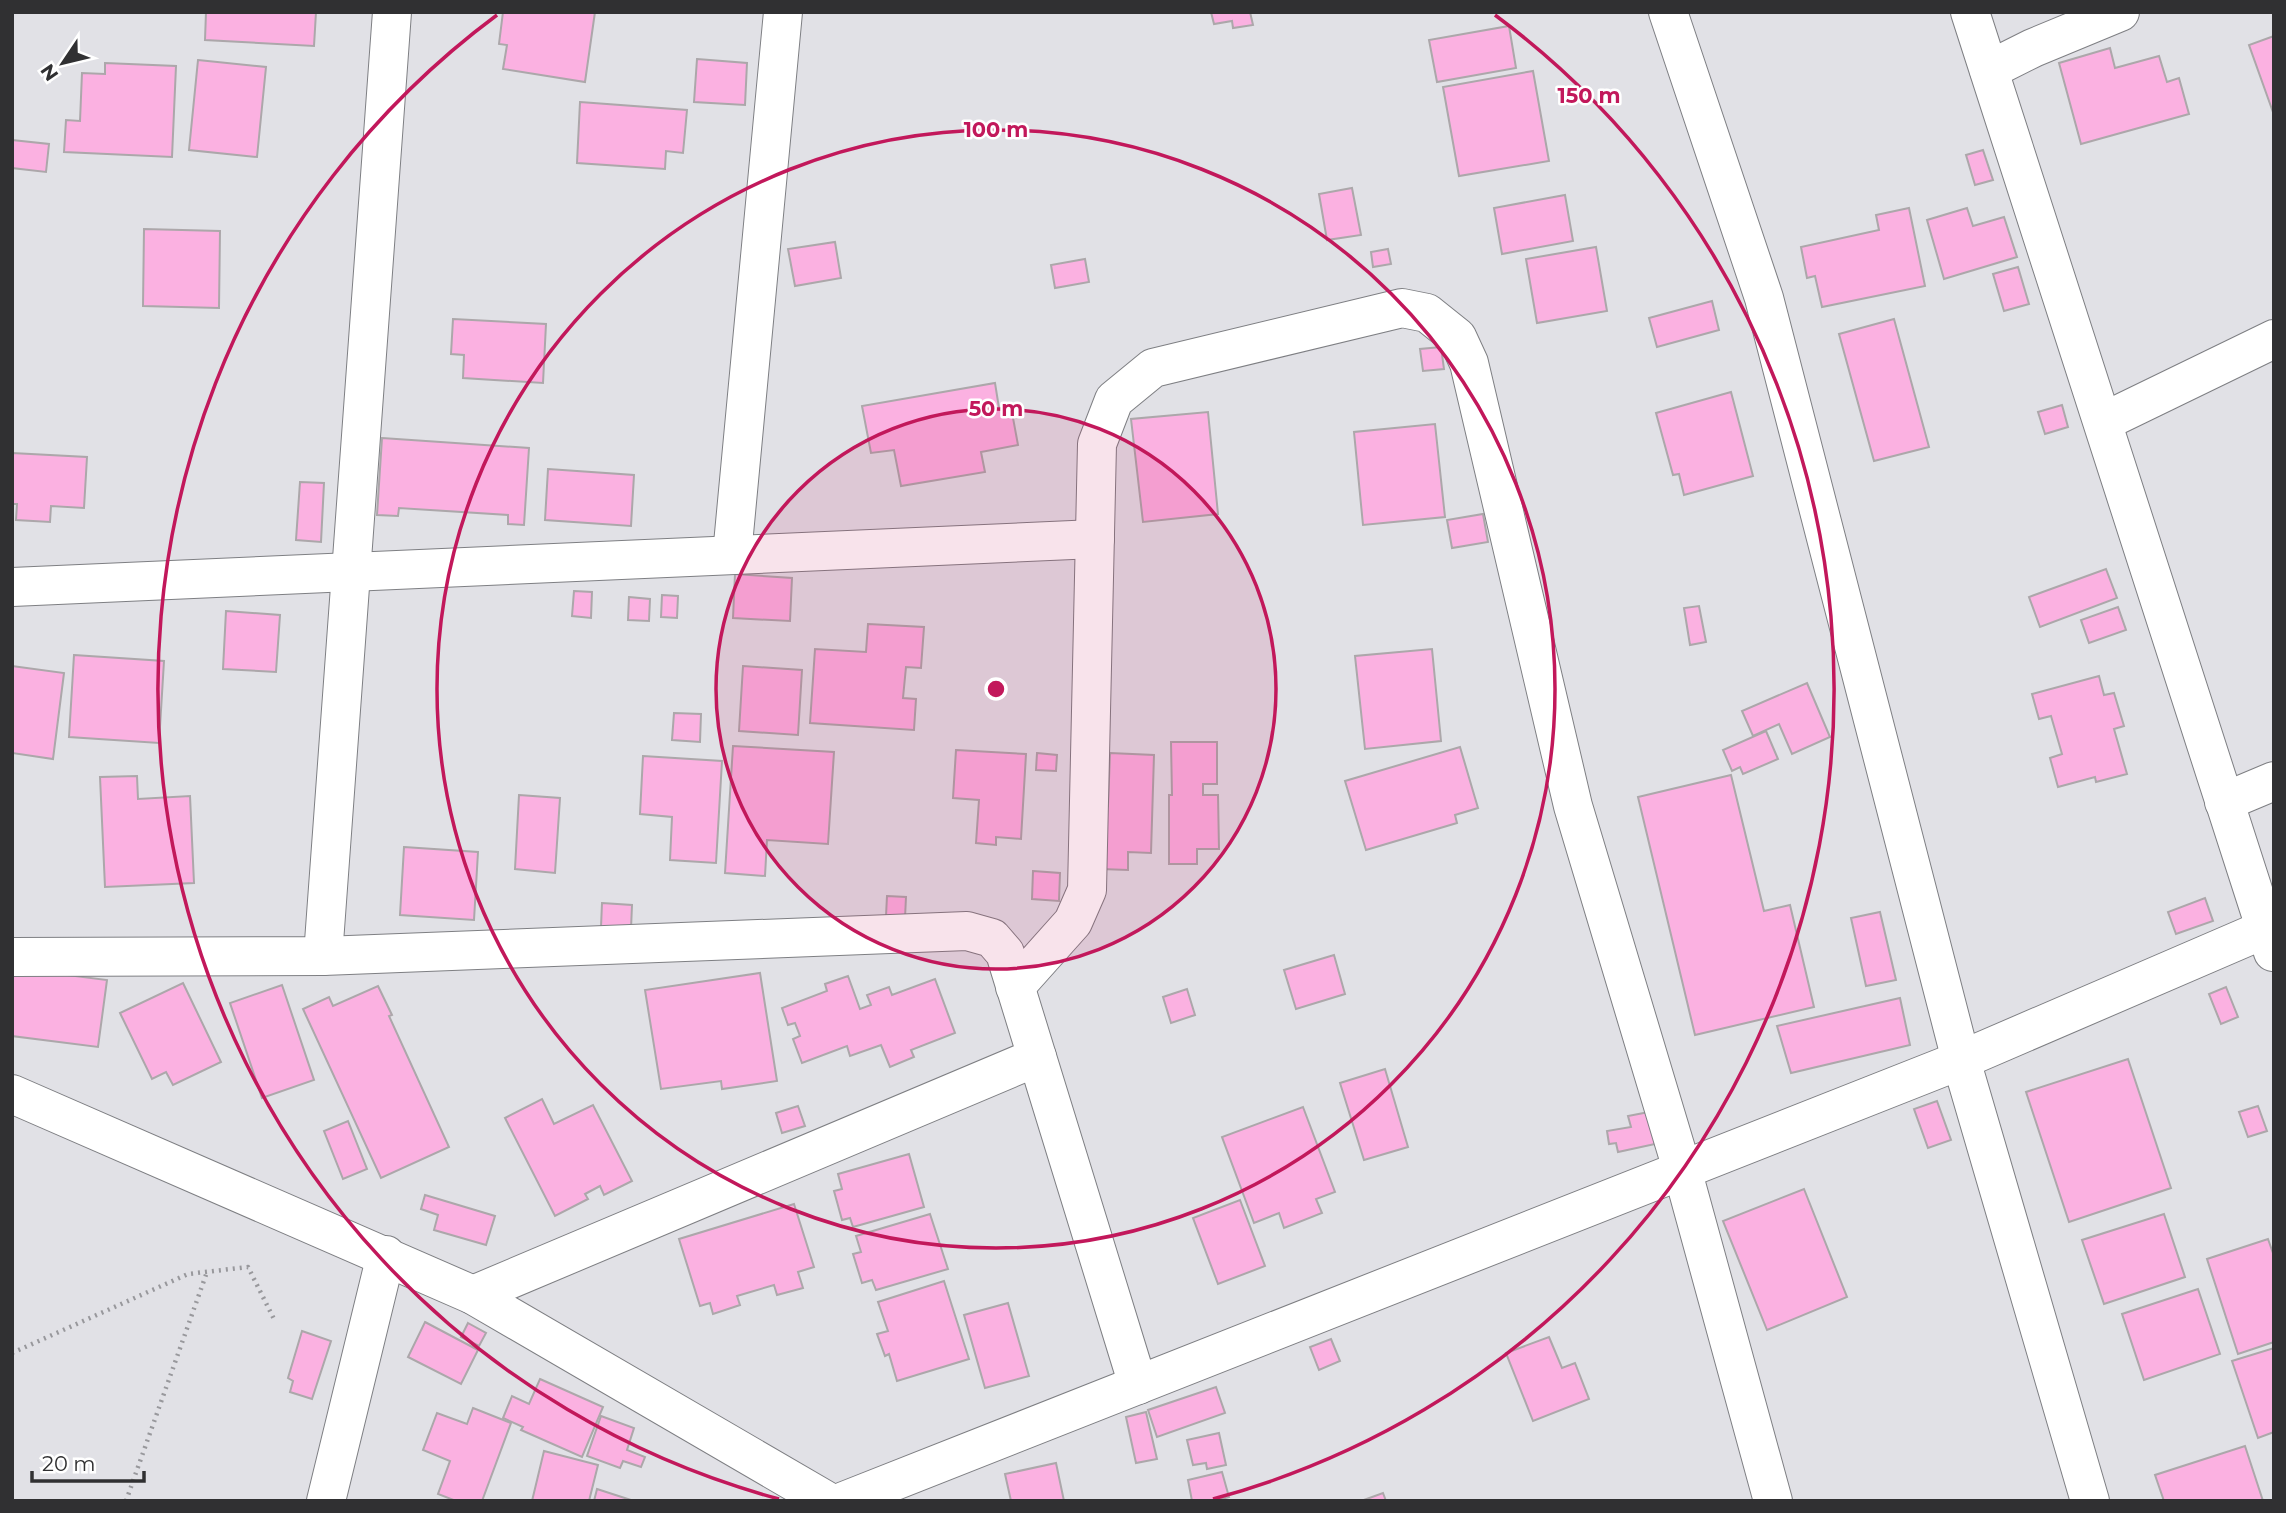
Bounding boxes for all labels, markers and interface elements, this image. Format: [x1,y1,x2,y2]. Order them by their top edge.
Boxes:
north arrow [28,28,98,98]
text: N [36,60,63,85]
text: 150 m [1558,83,1620,108]
text: 100 m [964,117,1028,142]
text: 50 m [969,396,1023,421]
centre of rings [984,677,1008,701]
scale bar [32,1440,144,1484]
text: 20 m [42,1451,96,1476]

